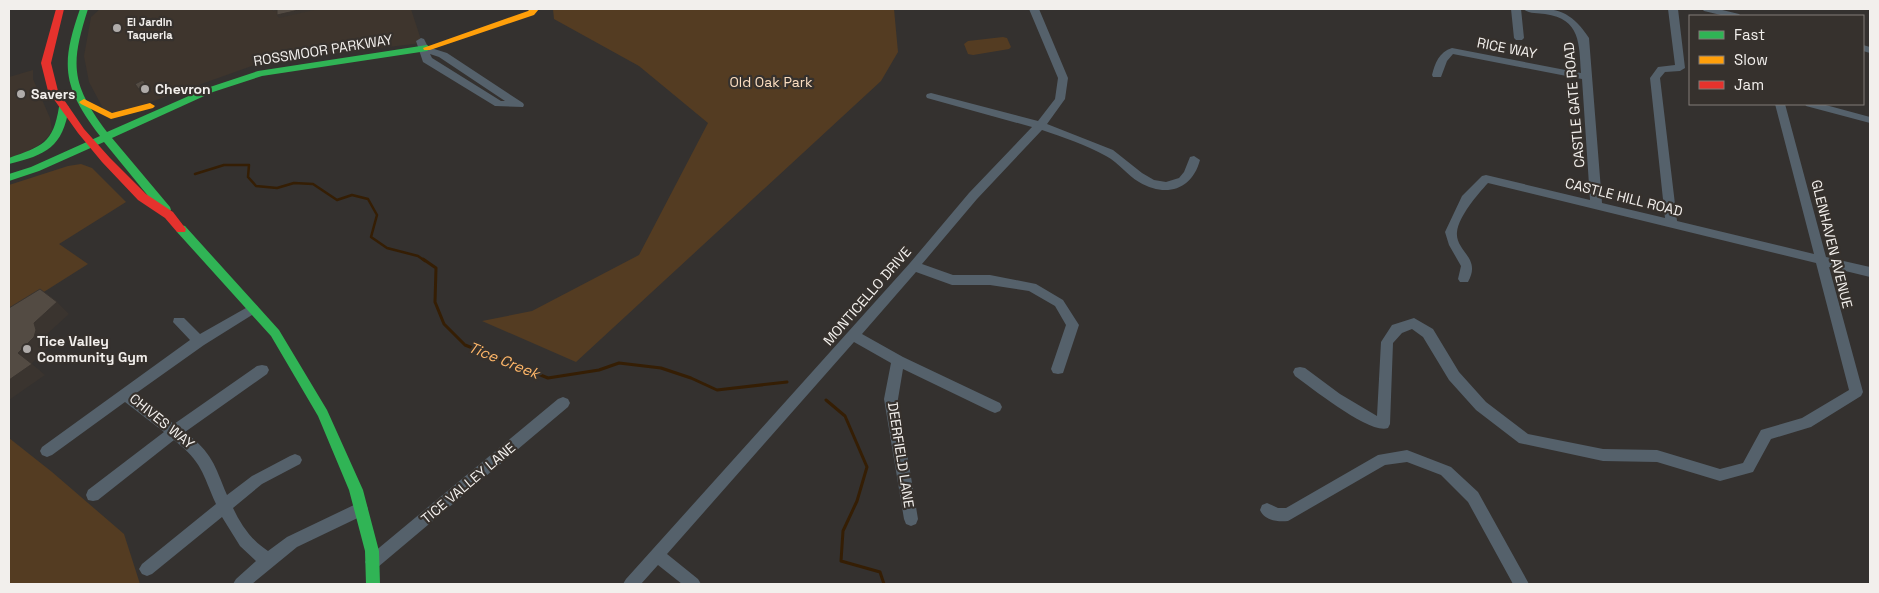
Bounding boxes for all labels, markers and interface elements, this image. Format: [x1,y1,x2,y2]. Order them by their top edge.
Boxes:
place label: El Jardin Taqueria [127,15,173,42]
legend [1689,15,1864,105]
marker: El Jardin Taqueria [111,22,123,34]
text: Fast [1734,25,1765,44]
street label: ROSSMOOR PARKWAY [252,30,394,70]
street label: RICE WAY [1475,33,1539,63]
street label: CASTLE GATE ROAD [1560,41,1588,169]
text: Slow [1734,50,1768,69]
park label: Old Oak Park [729,73,813,91]
text: Jam [1734,75,1764,94]
place label: Chevron [155,80,211,98]
marker: Chevron [139,83,151,95]
place label: Savers [31,85,75,103]
marker: Savers [15,88,27,100]
street label: CASTLE HILL ROAD [1563,174,1685,220]
street label: GLENHAVEN AVENUE [1807,178,1857,310]
street label: MONTICELLO DRIVE [819,243,915,349]
place label: Tice Valley Community Gym [37,332,148,366]
water label: Tice Creek [466,337,544,384]
marker: Tice Valley Community Gym [21,343,33,355]
street label: CHIVES WAY [126,389,198,453]
street label: DEERFIELD LANE [884,401,918,509]
street label: TICE VALLEY LANE [417,438,519,528]

